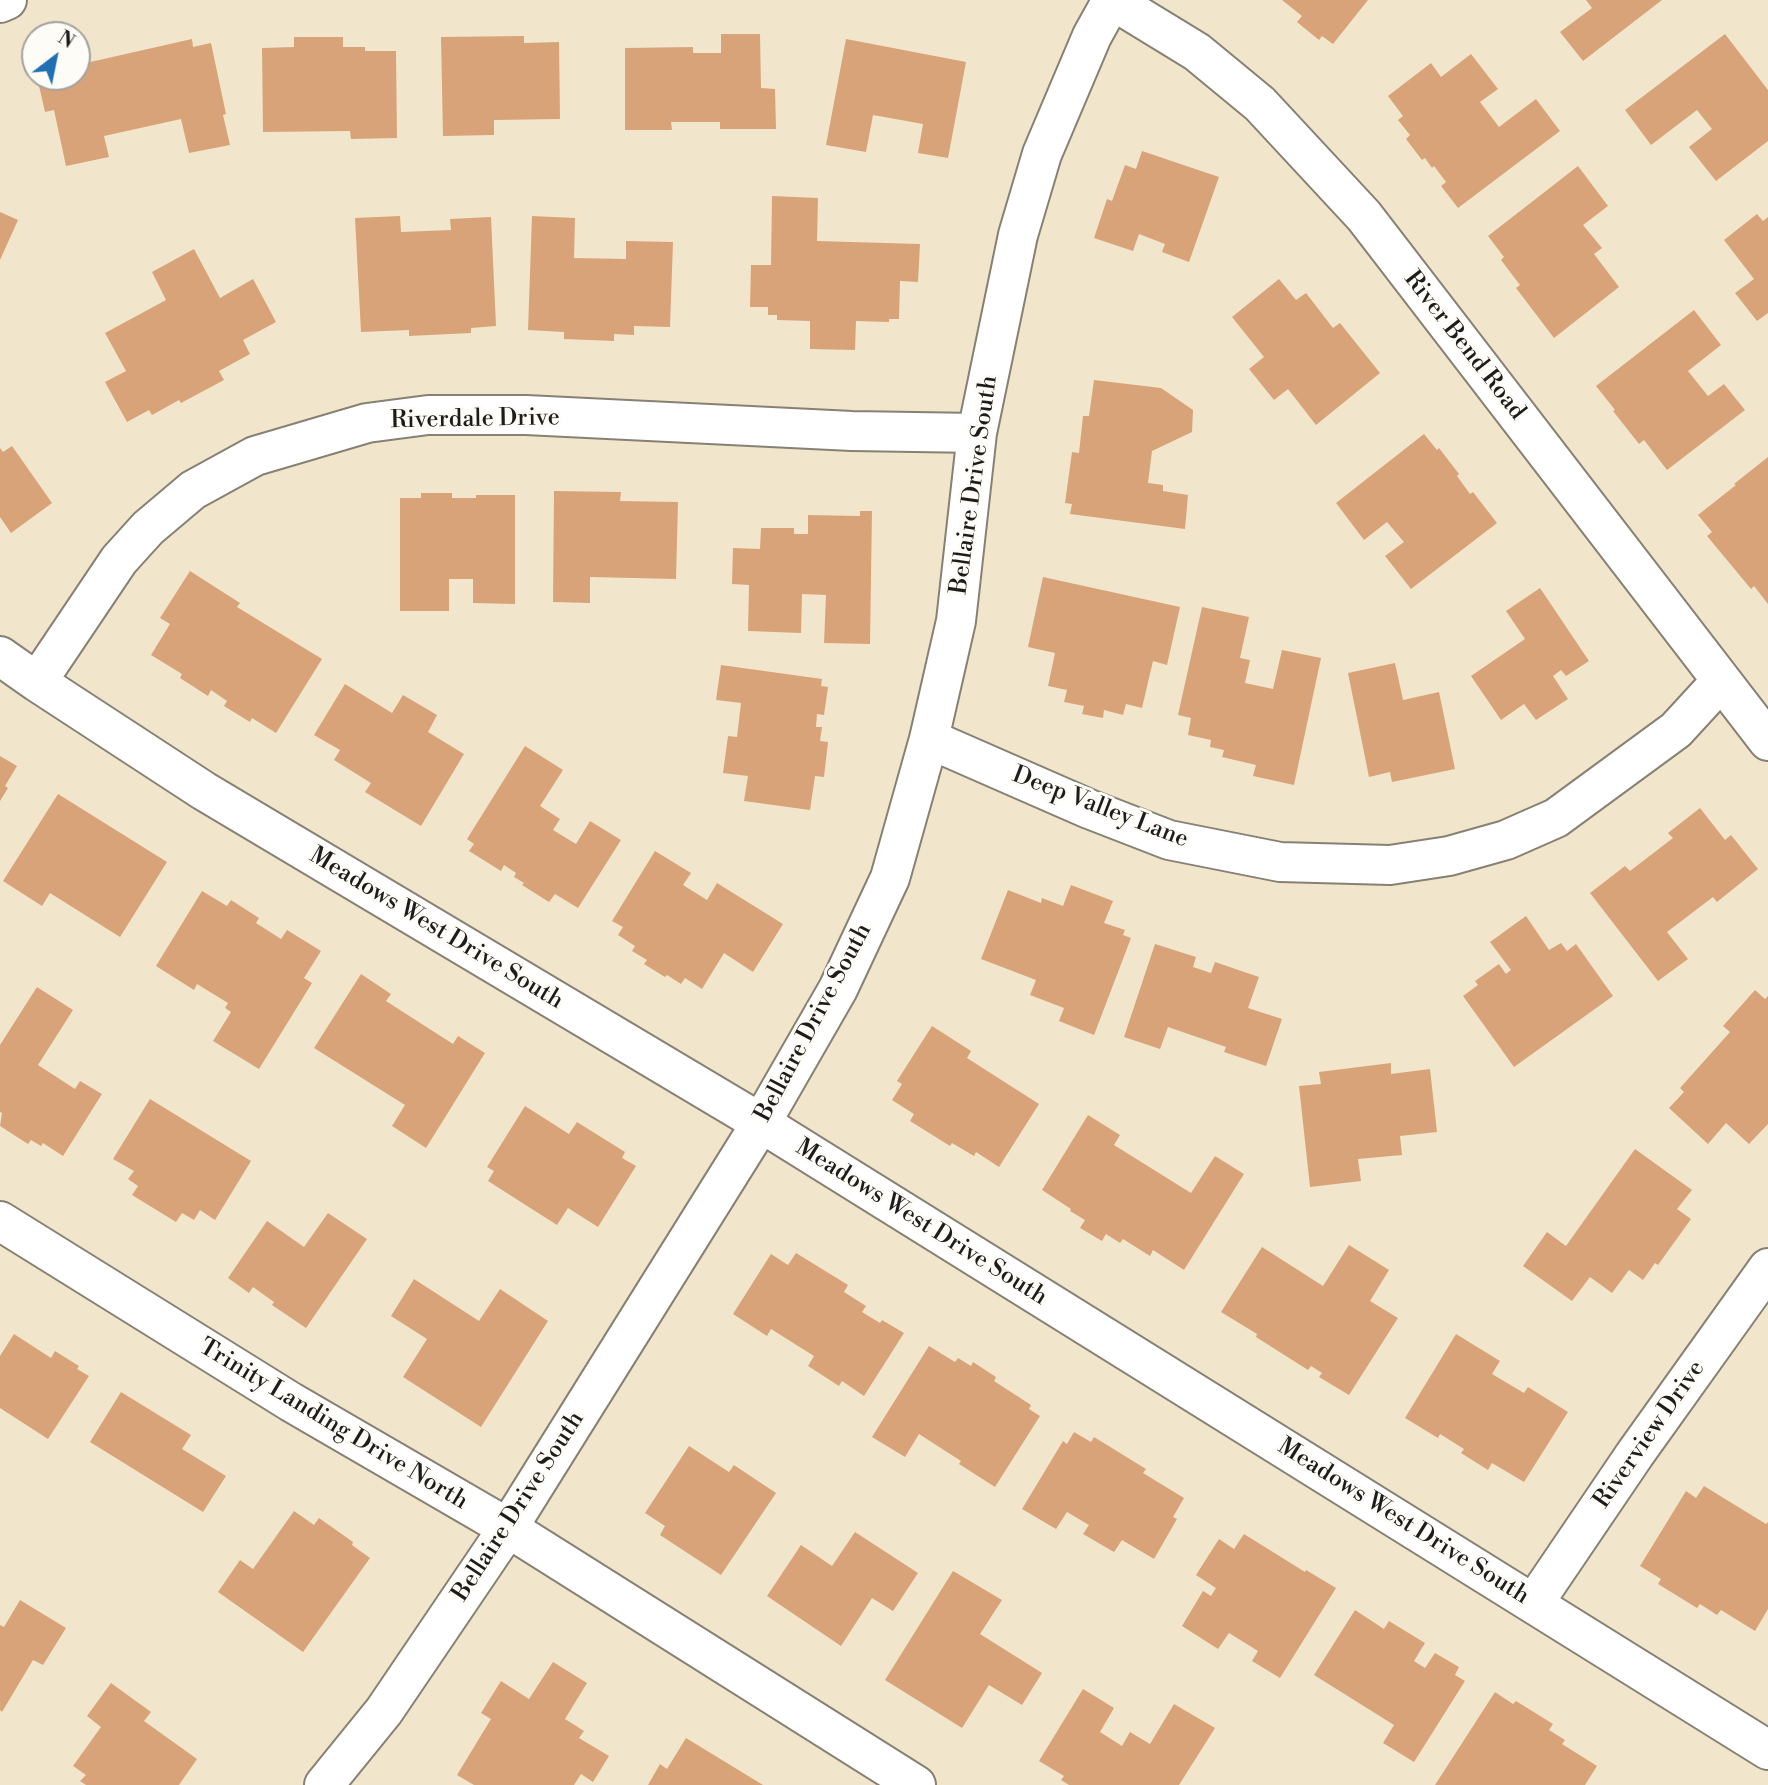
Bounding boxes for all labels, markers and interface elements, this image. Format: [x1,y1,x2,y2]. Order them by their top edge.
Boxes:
north arrow [21,21,91,91]
text: N [53,26,79,54]
street label: River Bend Road [1397,266,1531,426]
street label: Bellaire Drive South [945,374,1005,596]
street label: Riverdale Drive [390,404,560,436]
street label: Deep Valley Lane [1008,761,1192,855]
street label: Meadows West Drive South [304,842,568,1016]
street label: Bellaire Drive South [750,919,878,1127]
street label: Meadows West Drive South [790,1134,1052,1312]
street label: Trinity Landing Drive North [193,1333,473,1517]
street label: Riverview Drive [1588,1355,1712,1515]
street label: Bellaire Drive South [447,1407,591,1607]
street label: Meadows West Drive South [1272,1433,1534,1611]

